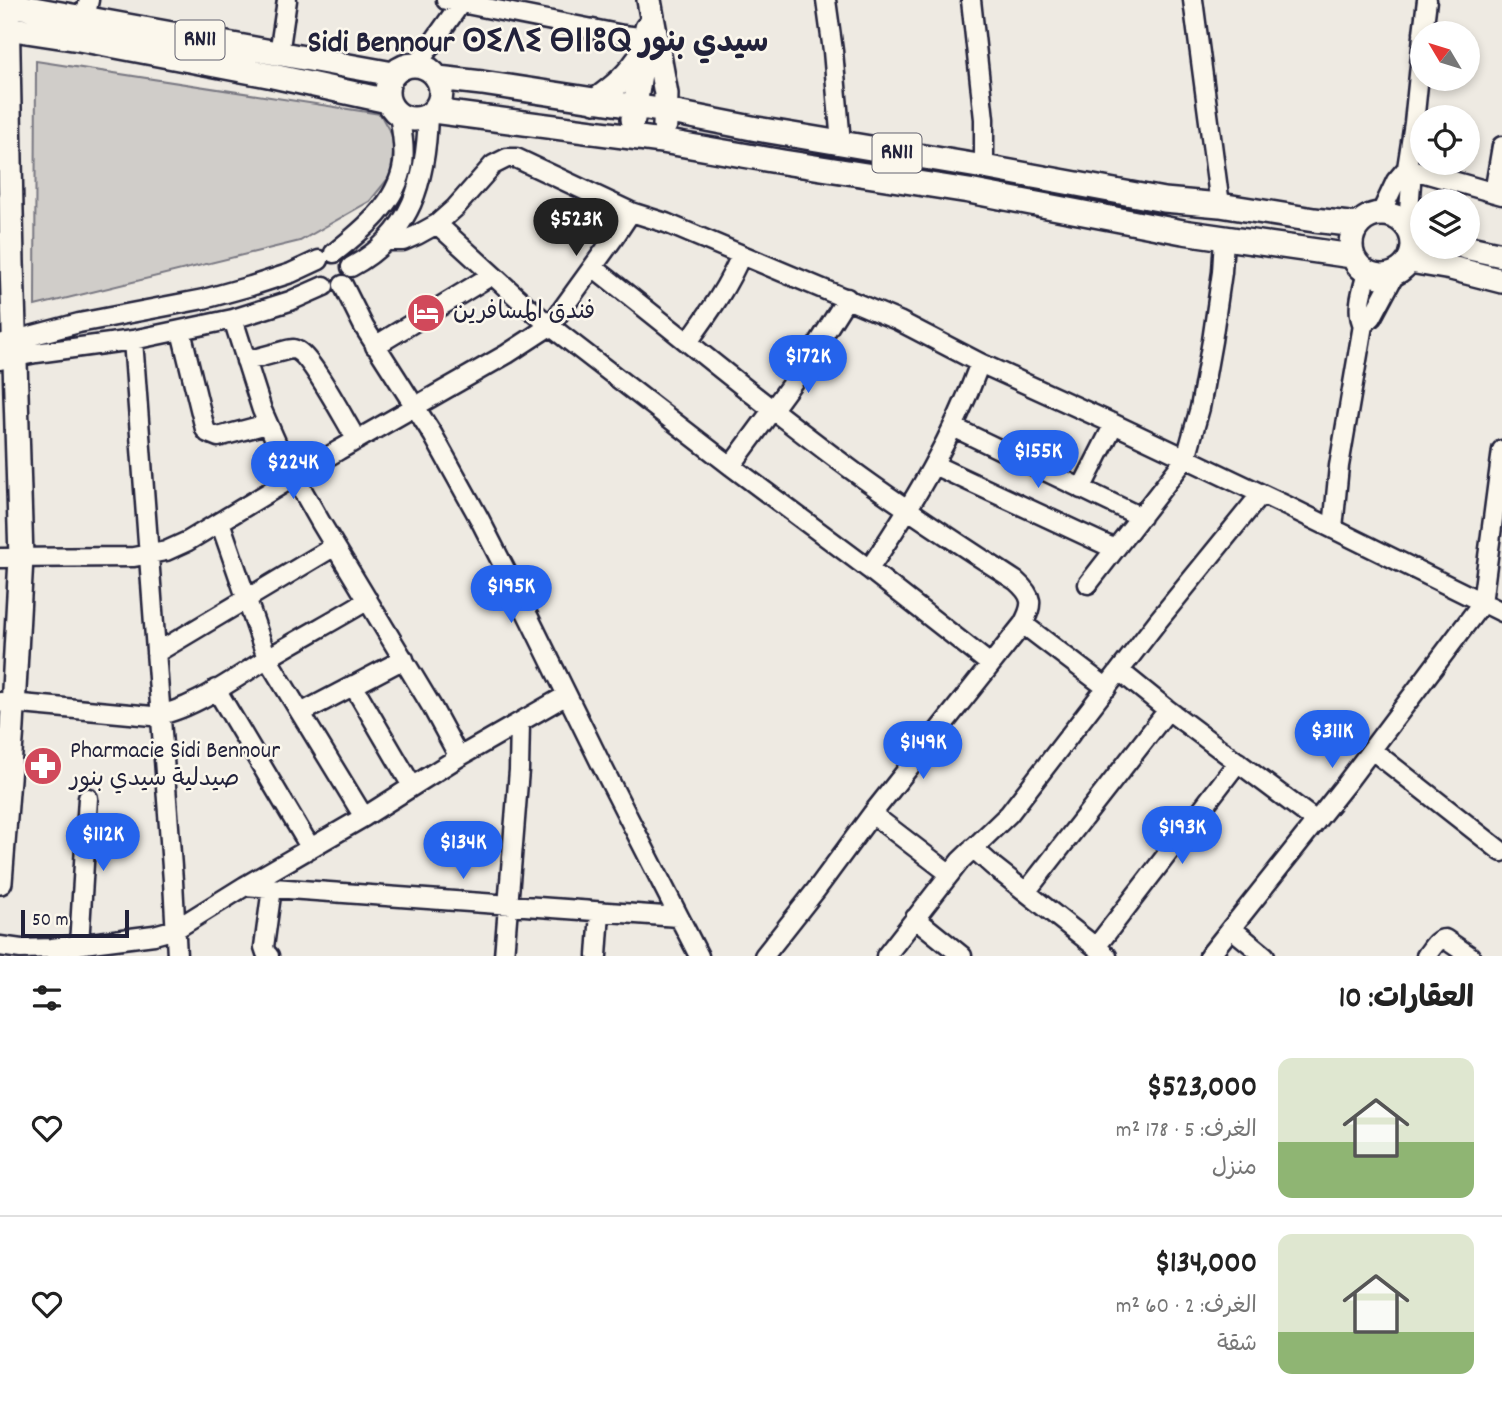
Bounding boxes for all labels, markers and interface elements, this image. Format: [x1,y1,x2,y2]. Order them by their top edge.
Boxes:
road number: RN11 [176,20,224,60]
north arrow [1410,21,1480,91]
map controls [1410,21,1480,259]
district label: Sidi Bennour ⵙⵉⴷⵉ ⴱⵏⵏⵓⵕ سيدي بنور [307,22,769,68]
button: locate [1410,105,1480,175]
road number: RN11 [872,134,922,172]
button: layers [1410,189,1480,259]
pin: $523K [527,198,625,258]
text: $523K [549,204,603,237]
hotel icon: فندق المسافرين [405,292,447,334]
place label: فندق المسافرين [453,296,595,330]
pin: $172K [759,336,857,395]
text: $172K [785,341,831,374]
pin: $155K [989,430,1087,490]
text: $155K [1014,436,1062,469]
pin: $224K [244,442,342,501]
text: $224K [267,447,319,480]
pin: $195K [462,566,560,625]
text: $195K [487,571,535,604]
pin: $311K [1283,710,1381,770]
text: $311K [1311,716,1353,749]
pin: $149K [874,722,972,781]
text: $149K [899,727,947,760]
place label: Pharmacie Sidi Bennour صيدلية سيدي بنور [68,735,280,797]
pharmacy icon: Pharmacie Sidi Bennour صيدلية سيدي بنور [22,745,64,787]
pin: $193K [1133,806,1231,866]
text: $193K [1158,812,1206,845]
pin: $112K [54,814,152,873]
text: $112K [82,819,124,852]
pin: $134K [414,822,512,881]
text: $134K [439,827,487,860]
scale bar [21,907,130,939]
text: 50 m [32,908,69,935]
icon: filters [28,979,66,1017]
text: العقارات: 10 [1339,979,1474,1022]
text: $523,000 [1147,1068,1257,1111]
icon: home [1334,1086,1418,1170]
icon: heart [28,1109,66,1147]
text: الغرف: 5 · 178 m² [1116,1115,1257,1148]
text: منزل [1212,1153,1257,1186]
text: $134,000 [1155,1244,1257,1287]
icon: home [1334,1262,1418,1346]
icon: heart [28,1285,66,1323]
text: الغرف: 2 · 60 m² [1116,1291,1257,1324]
text: شقة [1217,1329,1257,1362]

